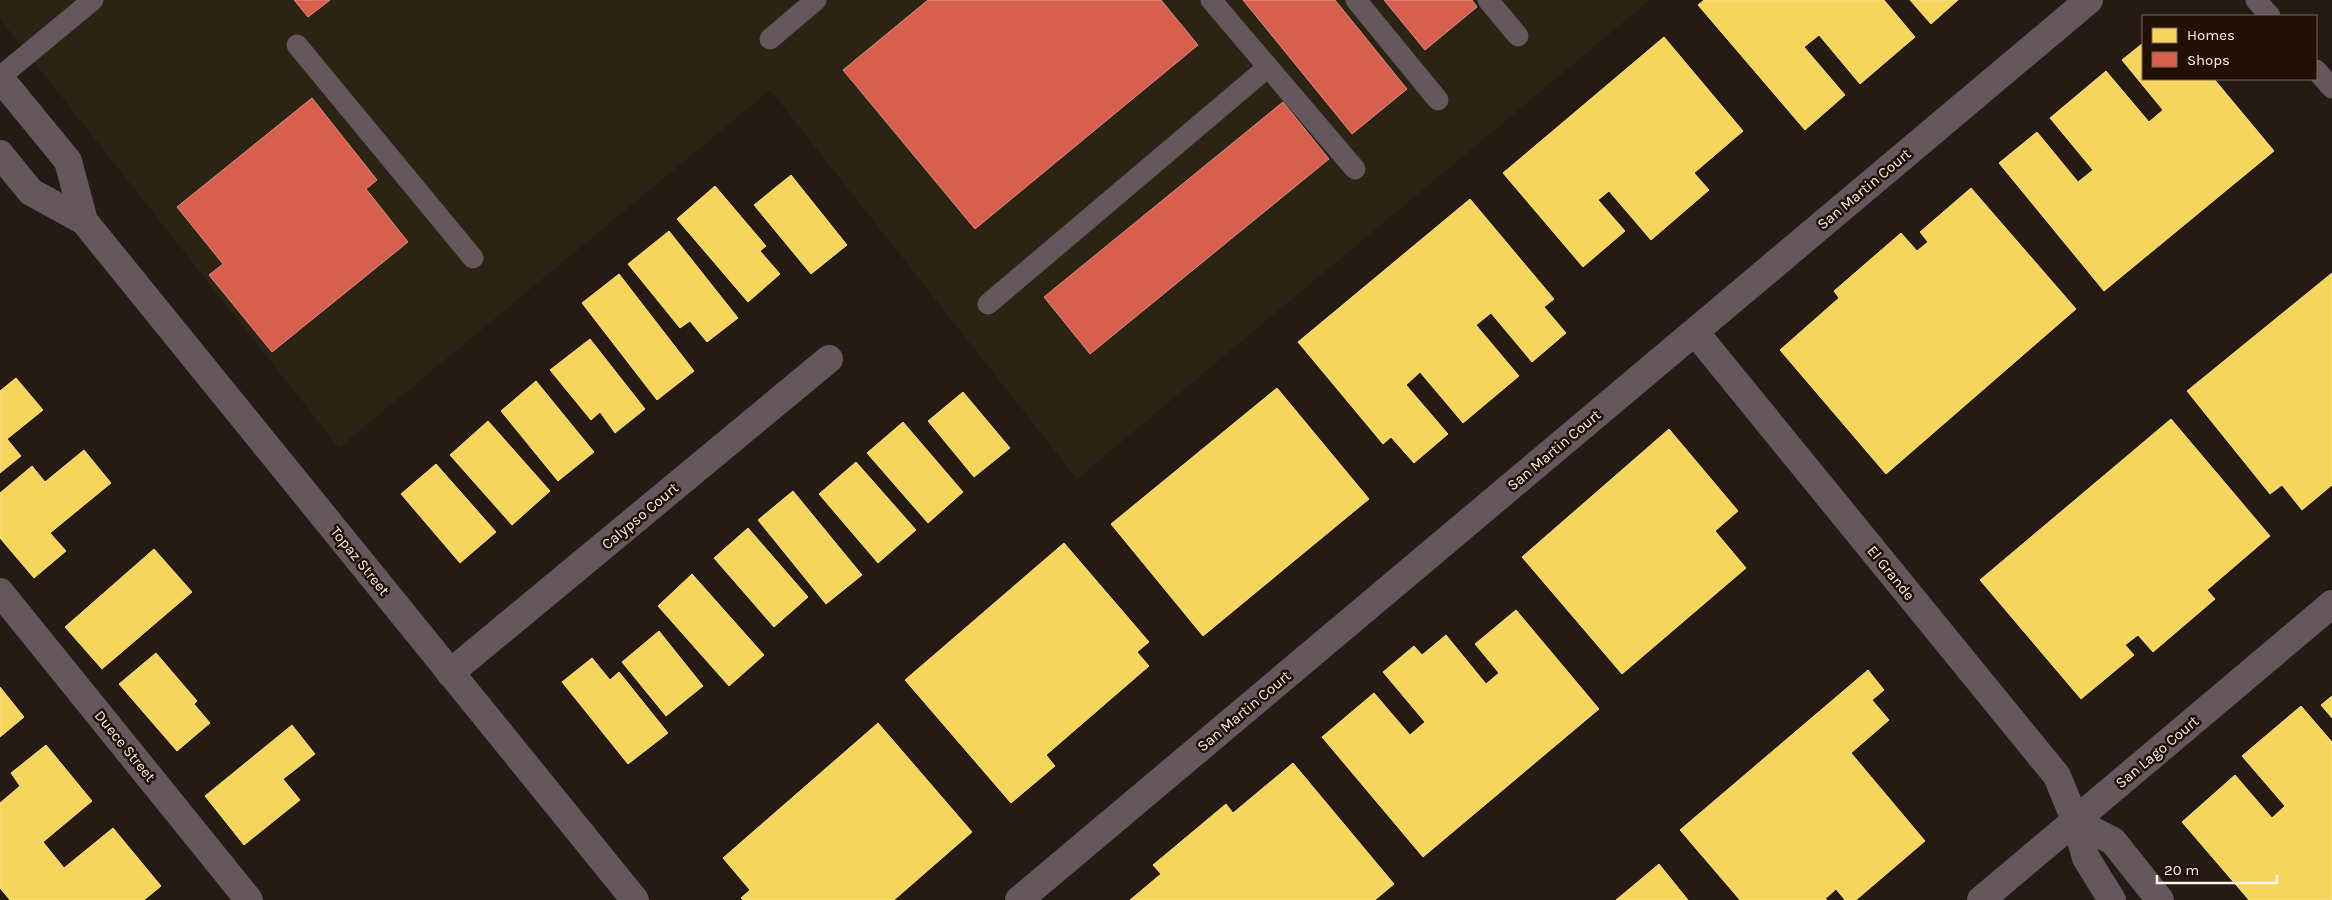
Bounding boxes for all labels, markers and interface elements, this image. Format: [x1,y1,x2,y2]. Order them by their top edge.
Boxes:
legend [2142,15,2317,80]
text: Homes [2187,26,2235,44]
text: Shops [2187,51,2230,69]
street label: San Martin Court [1814,144,1915,233]
street label: San Martin Court [1504,405,1605,494]
street label: Calypso Court [598,478,682,553]
street label: Topaz Street [327,523,393,599]
street label: El Grande [1863,542,1919,604]
street label: San Martin Court [1194,666,1295,755]
street label: Duece Street [91,707,160,786]
street label: San Lago Court [2112,712,2202,792]
scale bar [2157,852,2277,884]
text: 20 m [2164,861,2199,879]

